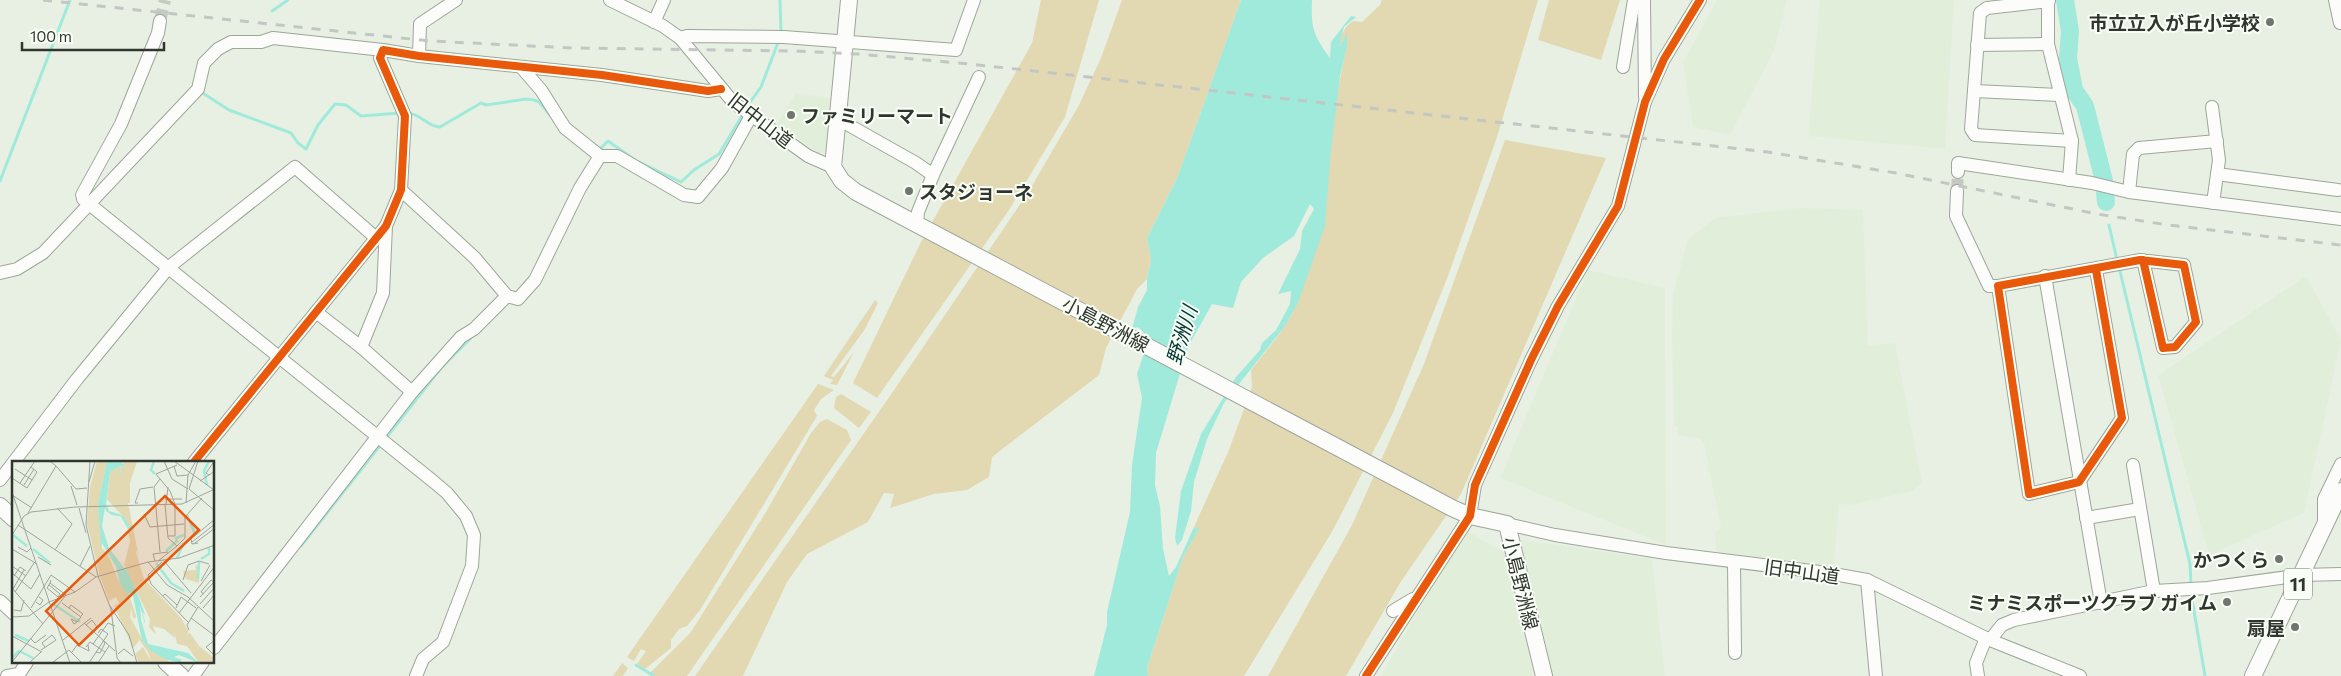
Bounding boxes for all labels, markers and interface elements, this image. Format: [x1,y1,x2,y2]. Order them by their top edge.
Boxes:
place label: 市立立入が丘小学校 [2089,11,2260,34]
marker: 市立立入が丘小学校 [2264,16,2276,28]
scale bar [22,20,165,52]
text: 100 m [30,27,72,45]
street label: 旧中山道 [724,88,798,152]
place label: ファミリーマート [801,104,953,127]
marker: ファミリーマート [785,109,797,121]
place label: スタジョーネ [919,180,1033,203]
marker: スタジョーネ [903,185,915,197]
street label: 小島野洲線 [1059,292,1153,356]
water label: 野洲川 [1161,301,1202,367]
inset map [12,461,215,664]
street label: 小島野洲線 [1498,534,1544,632]
place label: かつくら [2193,548,2269,571]
marker: かつくら [2273,553,2285,565]
street label: 旧中山道 [1763,554,1841,588]
road number: 11 [2284,568,2312,600]
place label: ミナミスポーツクラブ ガイム [1967,591,2217,614]
marker: ミナミスポーツクラブ ガイム [2221,596,2233,608]
place label: 扇屋 [2247,616,2285,639]
marker: 扇屋 [2289,621,2301,633]

